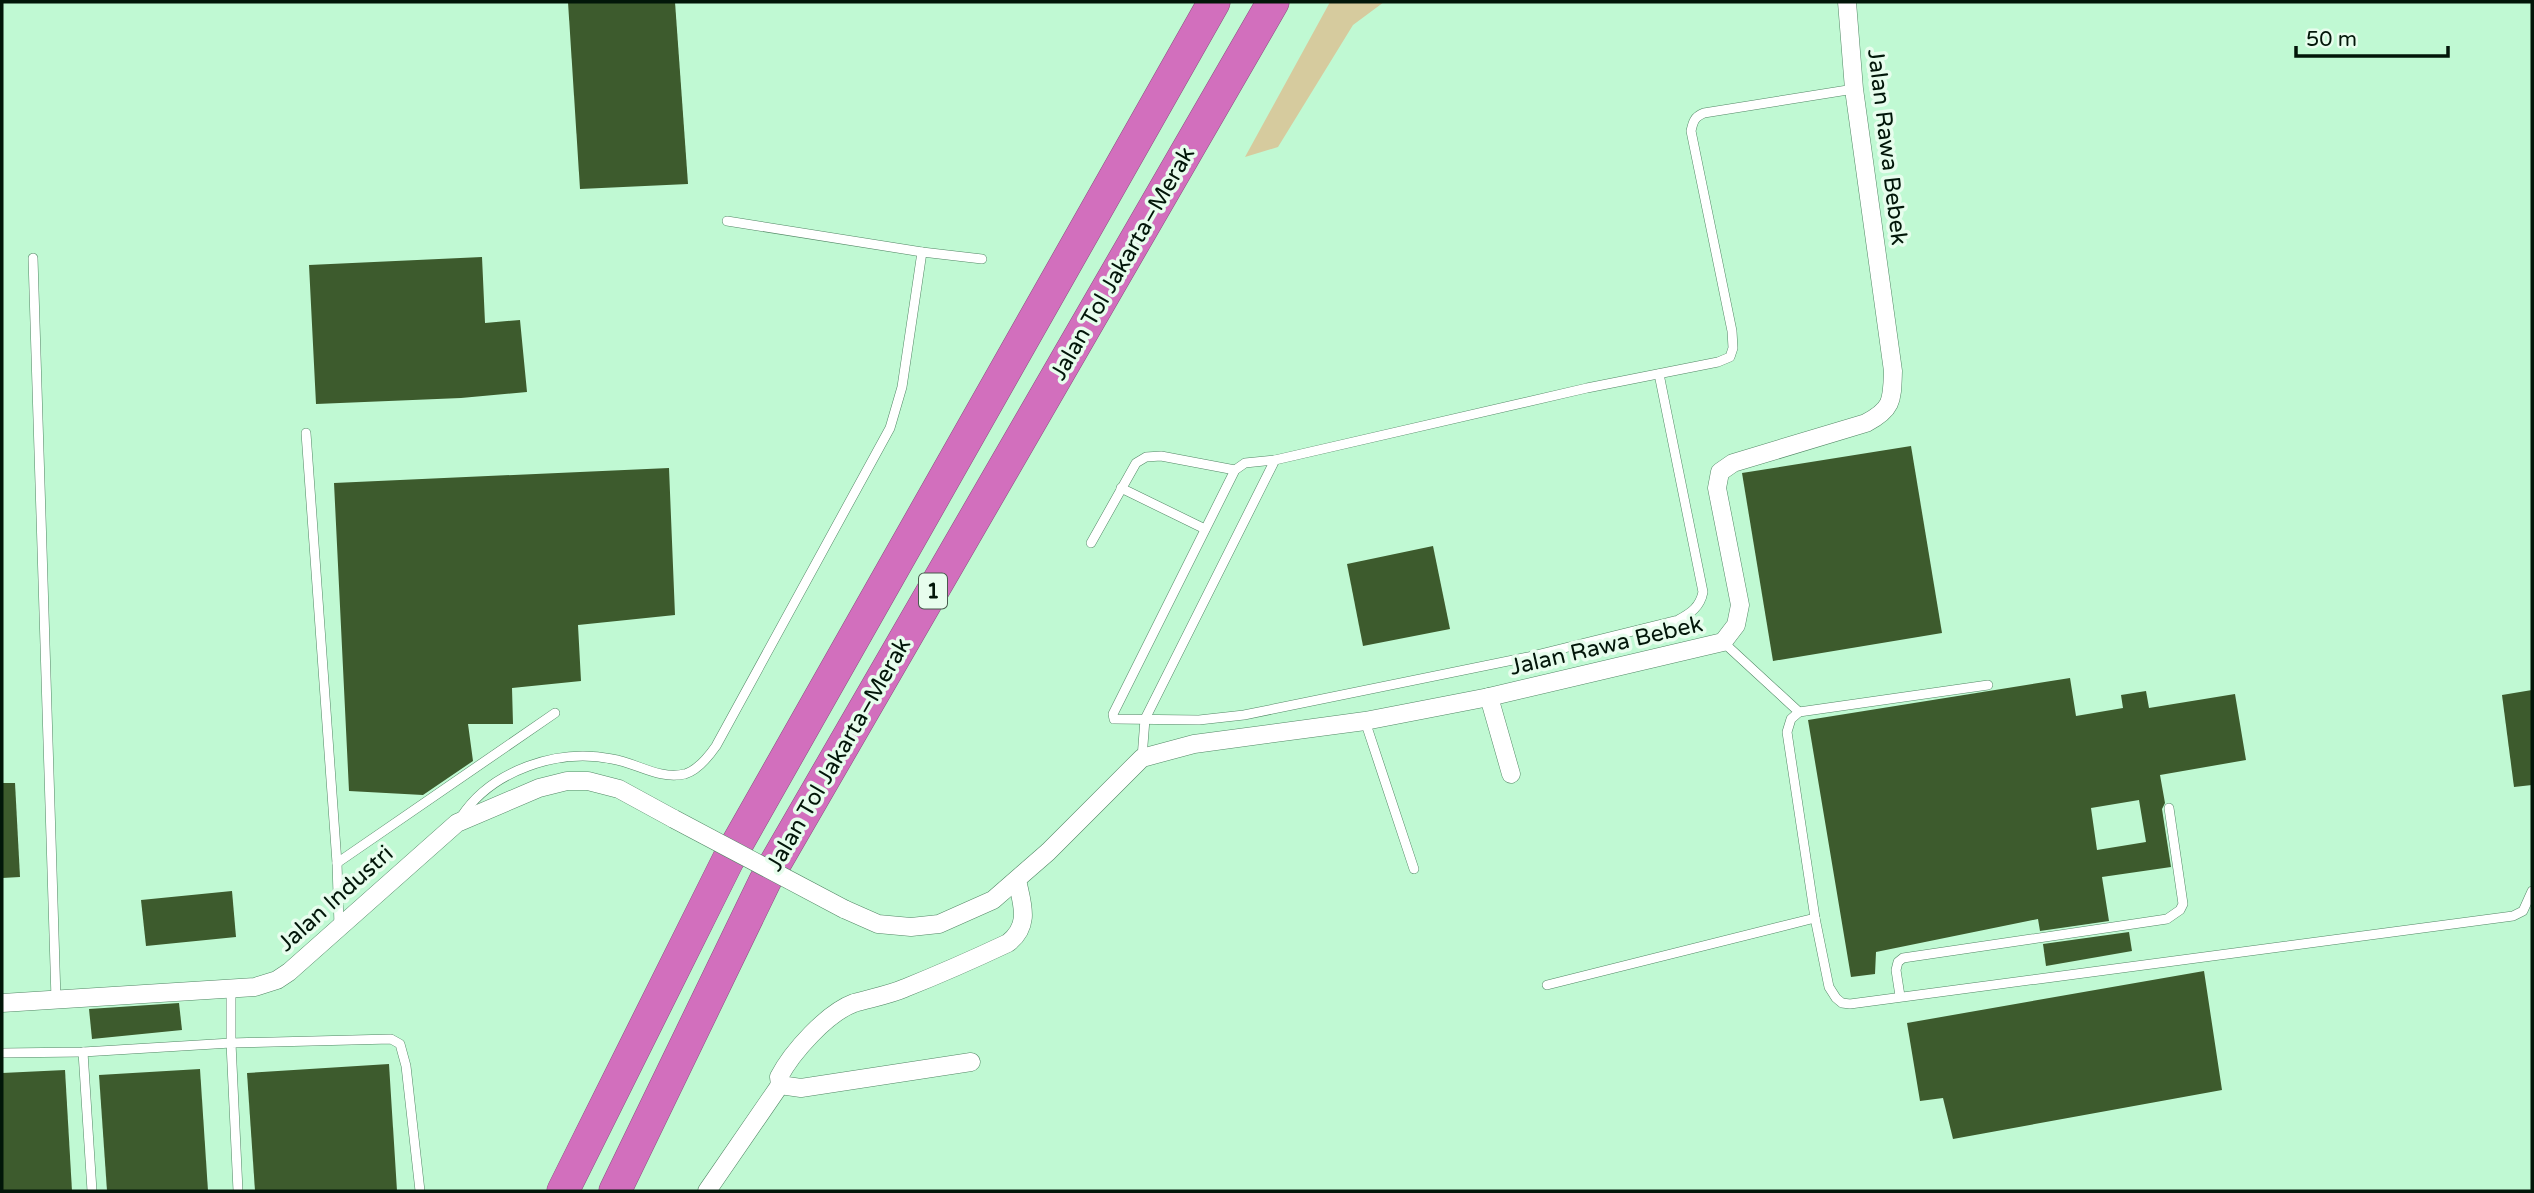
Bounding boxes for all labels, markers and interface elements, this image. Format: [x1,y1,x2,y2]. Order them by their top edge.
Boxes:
scale bar [2296,14,2448,58]
text: 50 m [2306,27,2357,52]
street label: Jalan Rawa Bebek [1861,48,1913,247]
street label: Jalan Tol Jakarta–Merak [1045,142,1201,385]
road number: 1 [919,574,947,608]
street label: Jalan Rawa Bebek [1507,610,1705,682]
street label: Jalan Tol Jakarta–Merak [761,633,917,876]
street label: Jalan Industri [272,840,399,958]

